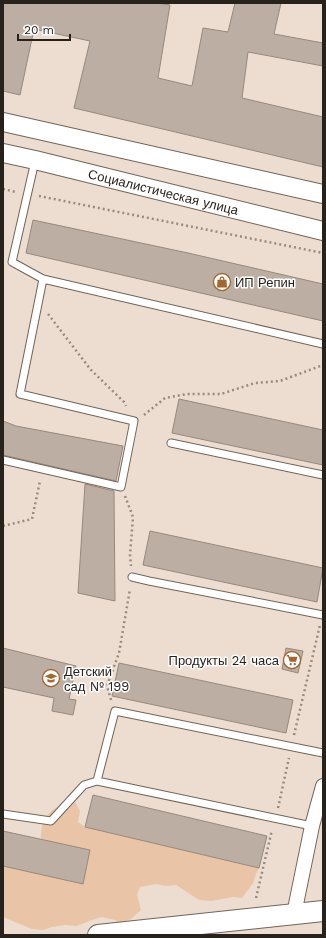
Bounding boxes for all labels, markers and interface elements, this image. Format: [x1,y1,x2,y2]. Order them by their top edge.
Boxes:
scale bar [18,16,70,42]
text: 20 m [24,23,54,37]
street label: Социалистическая улица [87,166,241,218]
shop icon: ИП Репин [212,272,232,292]
place label: ИП Репин [235,275,295,290]
supermarket icon: Продукты 24 часа [282,650,302,670]
place label: Продукты 24 часа [169,653,280,668]
place label: Детский сад № 199 [64,664,129,694]
school or university icon: Детский сад № 199 [41,668,61,688]

